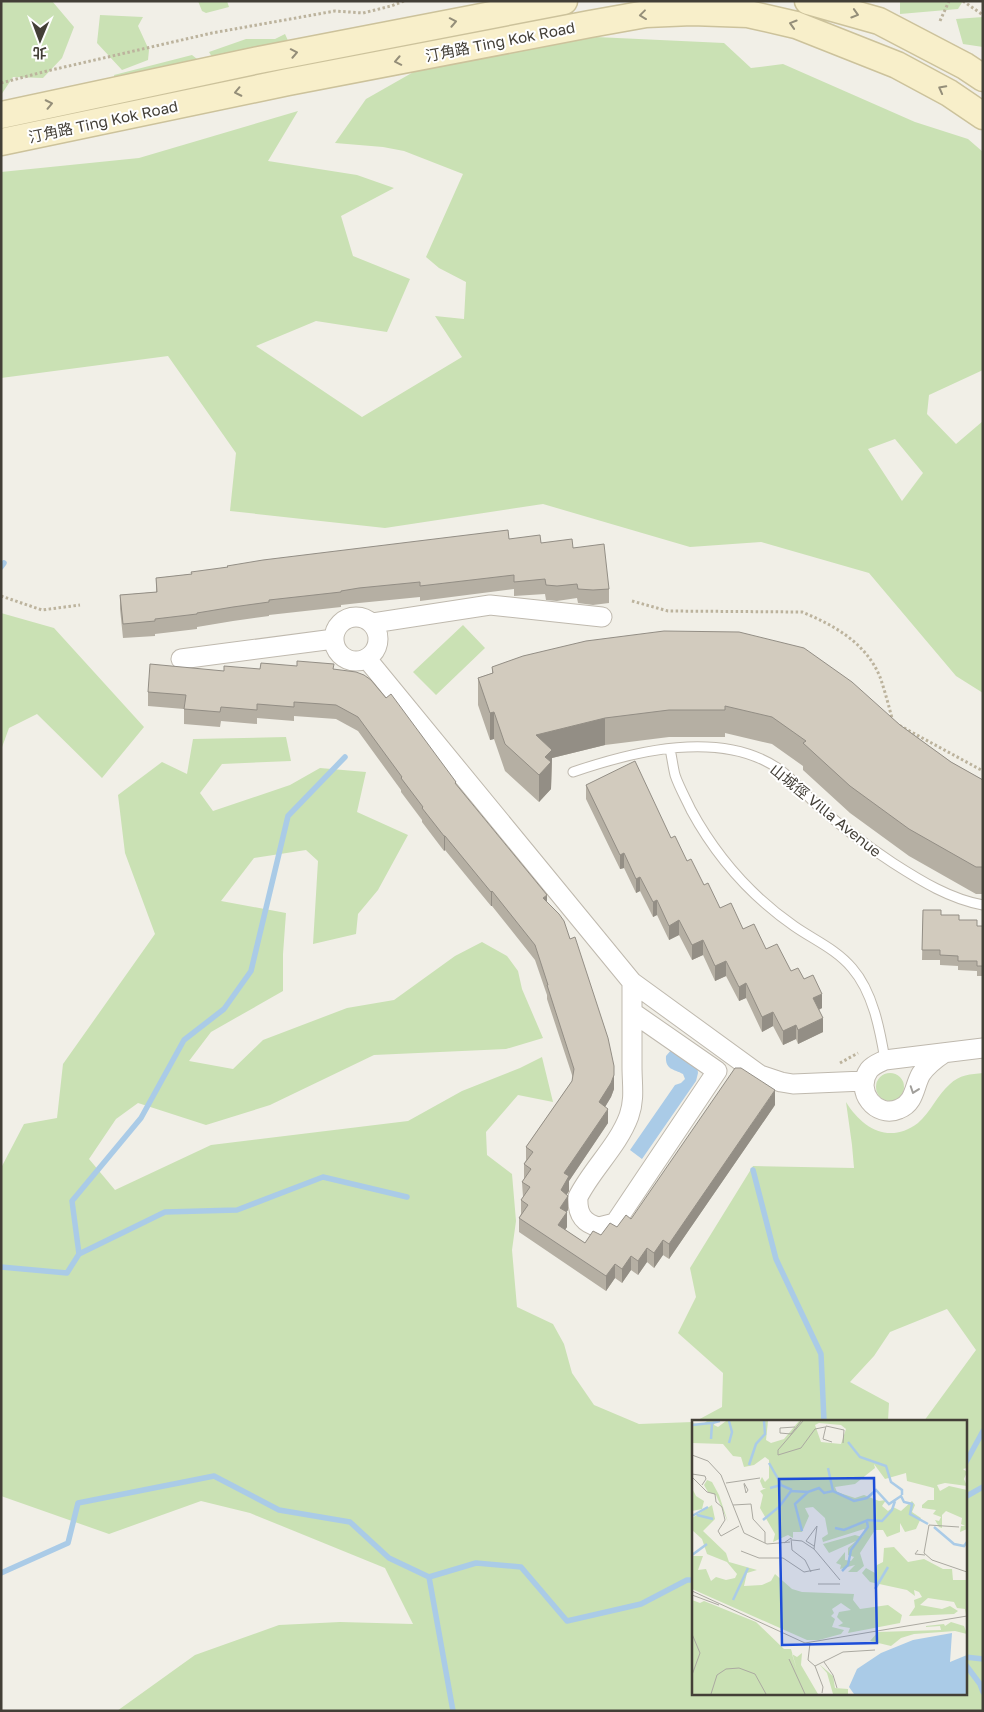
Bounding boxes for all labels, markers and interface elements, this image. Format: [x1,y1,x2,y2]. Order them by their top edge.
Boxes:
one-way arrow [850,8,859,18]
one-way arrow [639,9,647,20]
north arrow [15,15,65,65]
street label: 汀角路 Ting Kok Road [424,18,576,64]
one-way arrow [449,18,458,28]
one-way arrow [790,20,798,30]
text: 北 [33,45,47,62]
one-way arrow [289,48,298,59]
one-way arrow [393,55,402,65]
one-way arrow [938,85,947,95]
one-way arrow [234,87,243,97]
street label: 汀角路 Ting Kok Road [27,96,179,146]
one-way arrow [45,100,53,110]
street label: 山城徑 Villa Avenue [767,760,885,860]
one-way arrow [910,1085,920,1094]
inset map [692,1420,966,1694]

